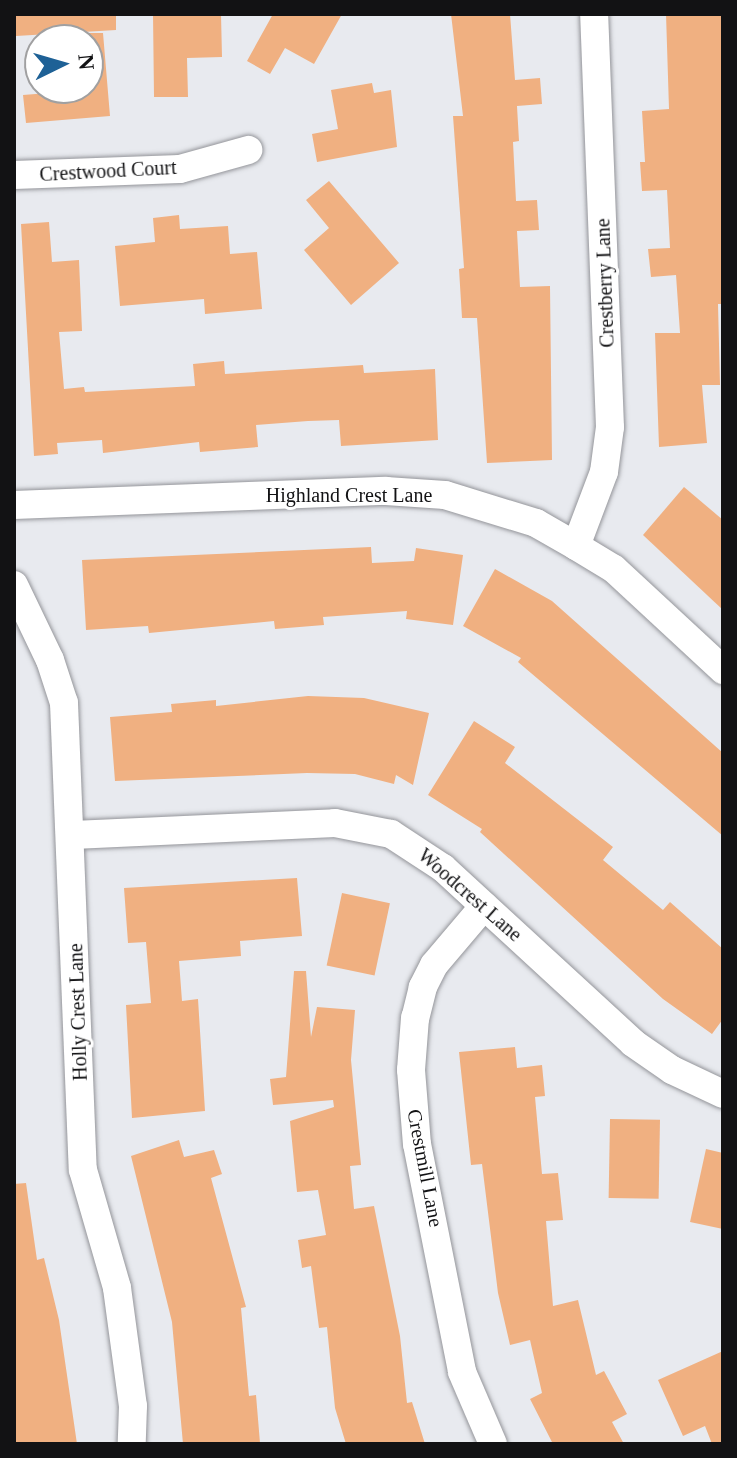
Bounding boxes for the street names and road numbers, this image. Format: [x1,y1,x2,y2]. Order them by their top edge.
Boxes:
street label: Crestwood Court [39,155,177,187]
street label: Crestberry Lane [591,218,619,348]
street label: Highland Crest Lane [266,483,432,507]
street label: Woodcrest Lane [413,843,527,947]
street label: Holly Crest Lane [64,943,92,1081]
street label: Crestmill Lane [402,1107,448,1229]

